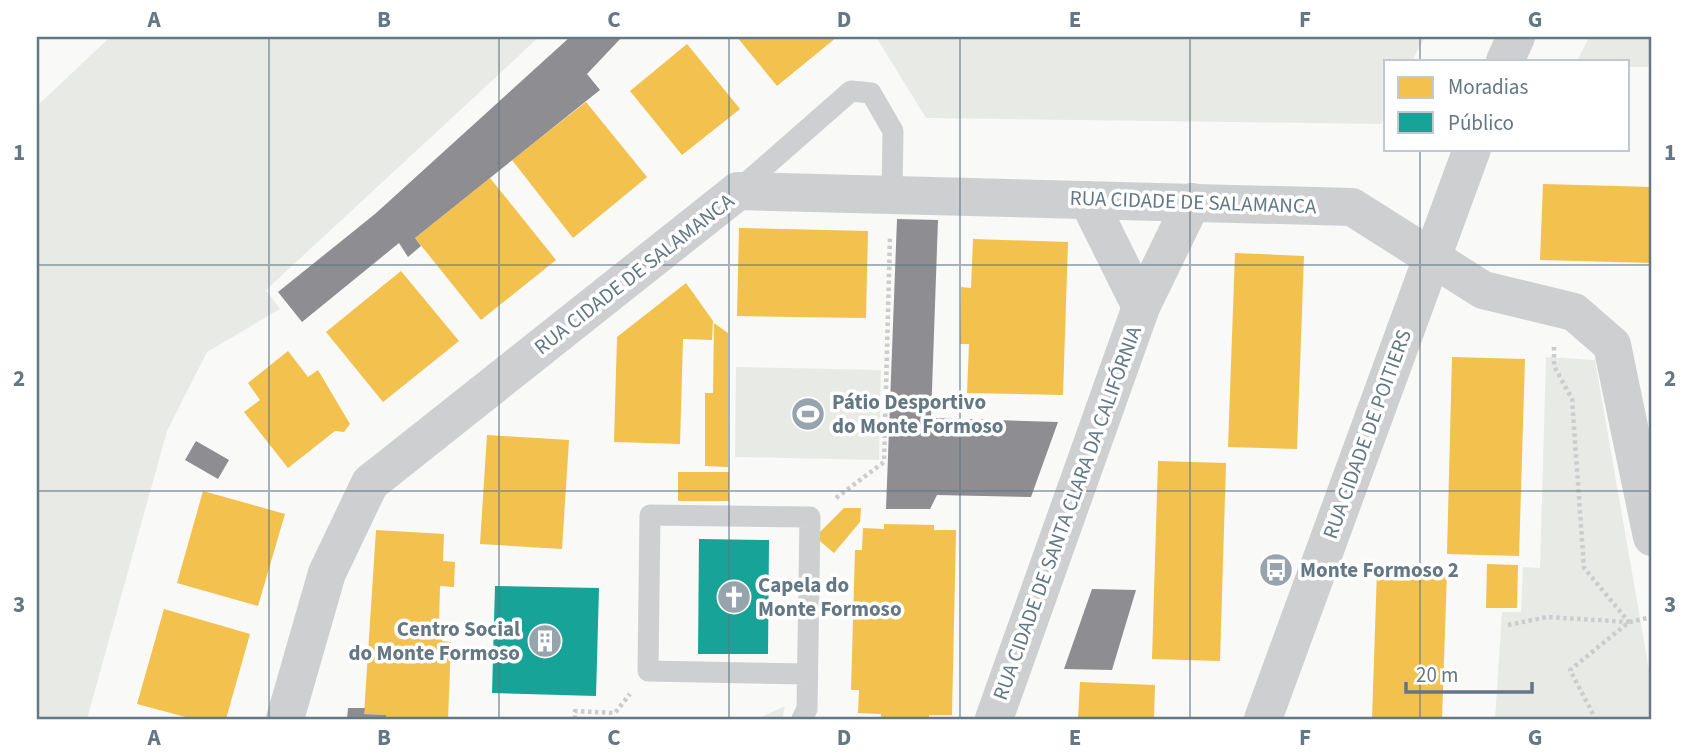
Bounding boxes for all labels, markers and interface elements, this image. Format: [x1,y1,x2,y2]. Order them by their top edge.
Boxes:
text: A [146,3,161,36]
text: B [377,3,391,36]
text: C [607,3,621,36]
text: D [837,3,851,36]
text: E [1069,3,1081,36]
text: F [1299,3,1311,36]
text: G [1528,3,1542,36]
legend [1384,60,1630,150]
text: Moradias [1448,72,1528,102]
text: Público [1448,108,1514,138]
text: 1 [13,136,25,169]
text: 1 [1664,136,1676,169]
street label: RUA CIDADE DE SALAMANCA [1069,183,1317,221]
street label: RUA CIDADE DE SALAMANCA [528,186,741,362]
street label: RUA CIDADE DE SANTA CLARA DA CALIFÓRNIA [985,321,1149,704]
street label: RUA CIDADE DE POITIERS [1315,325,1419,543]
text: 2 [13,362,25,395]
text: 2 [1664,362,1676,395]
place label: Pátio Desportivo do Monte Formoso [832,387,1003,441]
sports icon: Pátio Desportivo do Monte Formoso [789,395,827,433]
bus stop icon: Monte Formoso 2 [1257,551,1295,589]
place label: Monte Formoso 2 [1300,555,1459,585]
place label: Capela do Monte Formoso [758,570,902,624]
church icon: Capela do Monte Formoso [715,578,753,616]
text: 3 [13,588,25,621]
text: 3 [1664,588,1676,621]
place label: Centro Social do Monte Formoso [349,614,520,668]
building icon: Centro Social do Monte Formoso [526,622,564,660]
scale bar [1406,651,1532,695]
text: 20 m [1416,660,1458,690]
text: A [146,721,161,754]
text: B [377,721,391,754]
text: C [607,721,621,754]
text: D [837,721,851,754]
text: E [1069,721,1081,754]
text: F [1299,721,1311,754]
text: G [1528,721,1542,754]

